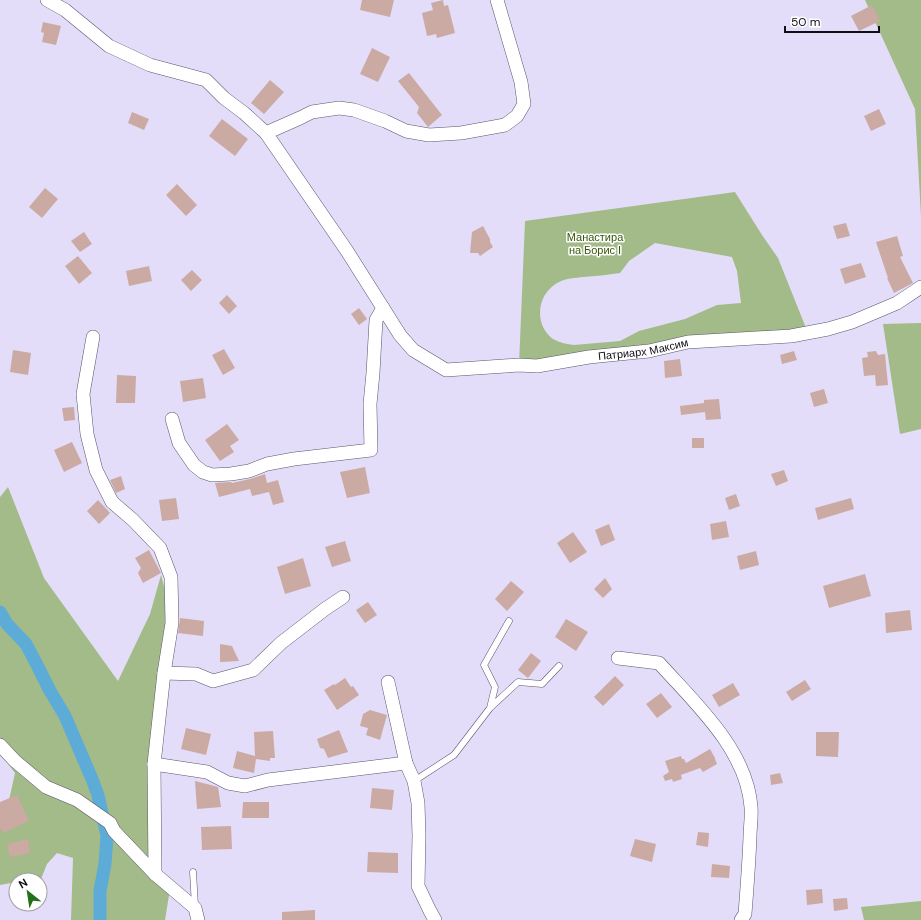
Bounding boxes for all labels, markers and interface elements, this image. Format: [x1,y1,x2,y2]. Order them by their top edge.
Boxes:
scale bar [785,8,879,34]
text: 50 m [791,14,820,30]
park label: Манастира на Борис І [567,230,624,257]
street label: Патриарх Максим [597,335,690,363]
north arrow [8,872,48,912]
text: N [16,875,30,891]

